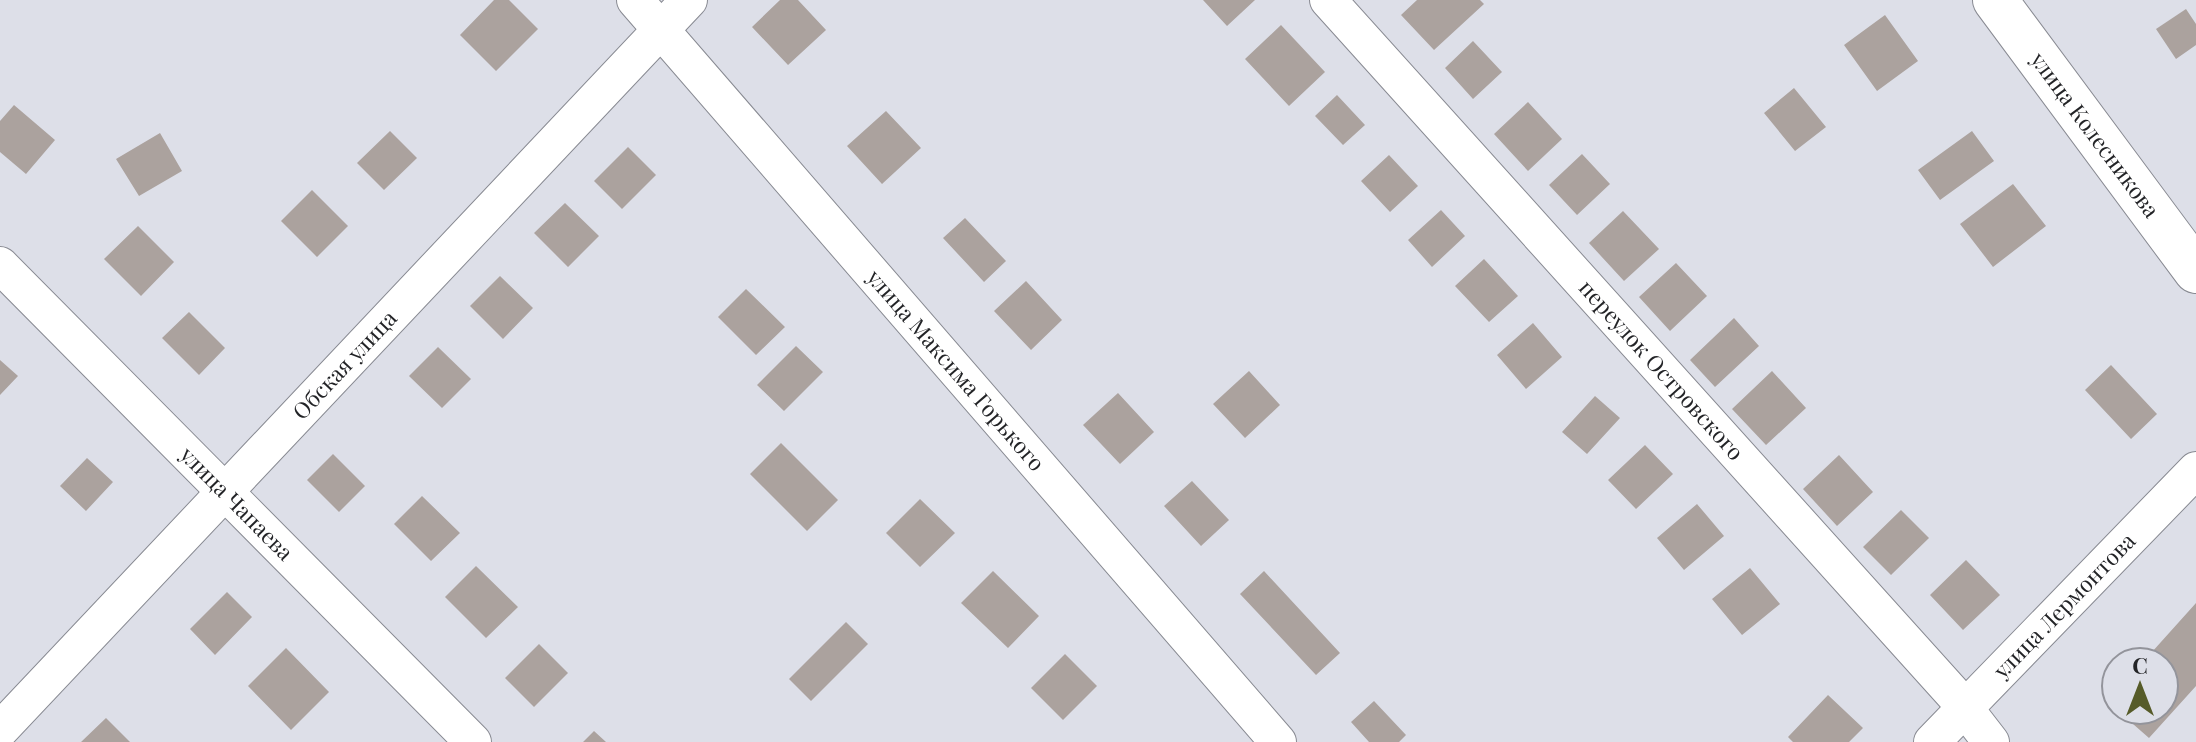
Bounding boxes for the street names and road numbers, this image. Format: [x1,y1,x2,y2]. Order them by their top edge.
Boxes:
street label: улица Колесникова [2024,45,2167,223]
street label: улица Максима Горького [860,262,1052,477]
street label: переулок Островского [1573,273,1751,466]
street label: Обская улица [285,303,403,425]
street label: улица Чапаева [173,439,300,566]
street label: улица Лермонтова [1985,526,2141,685]

